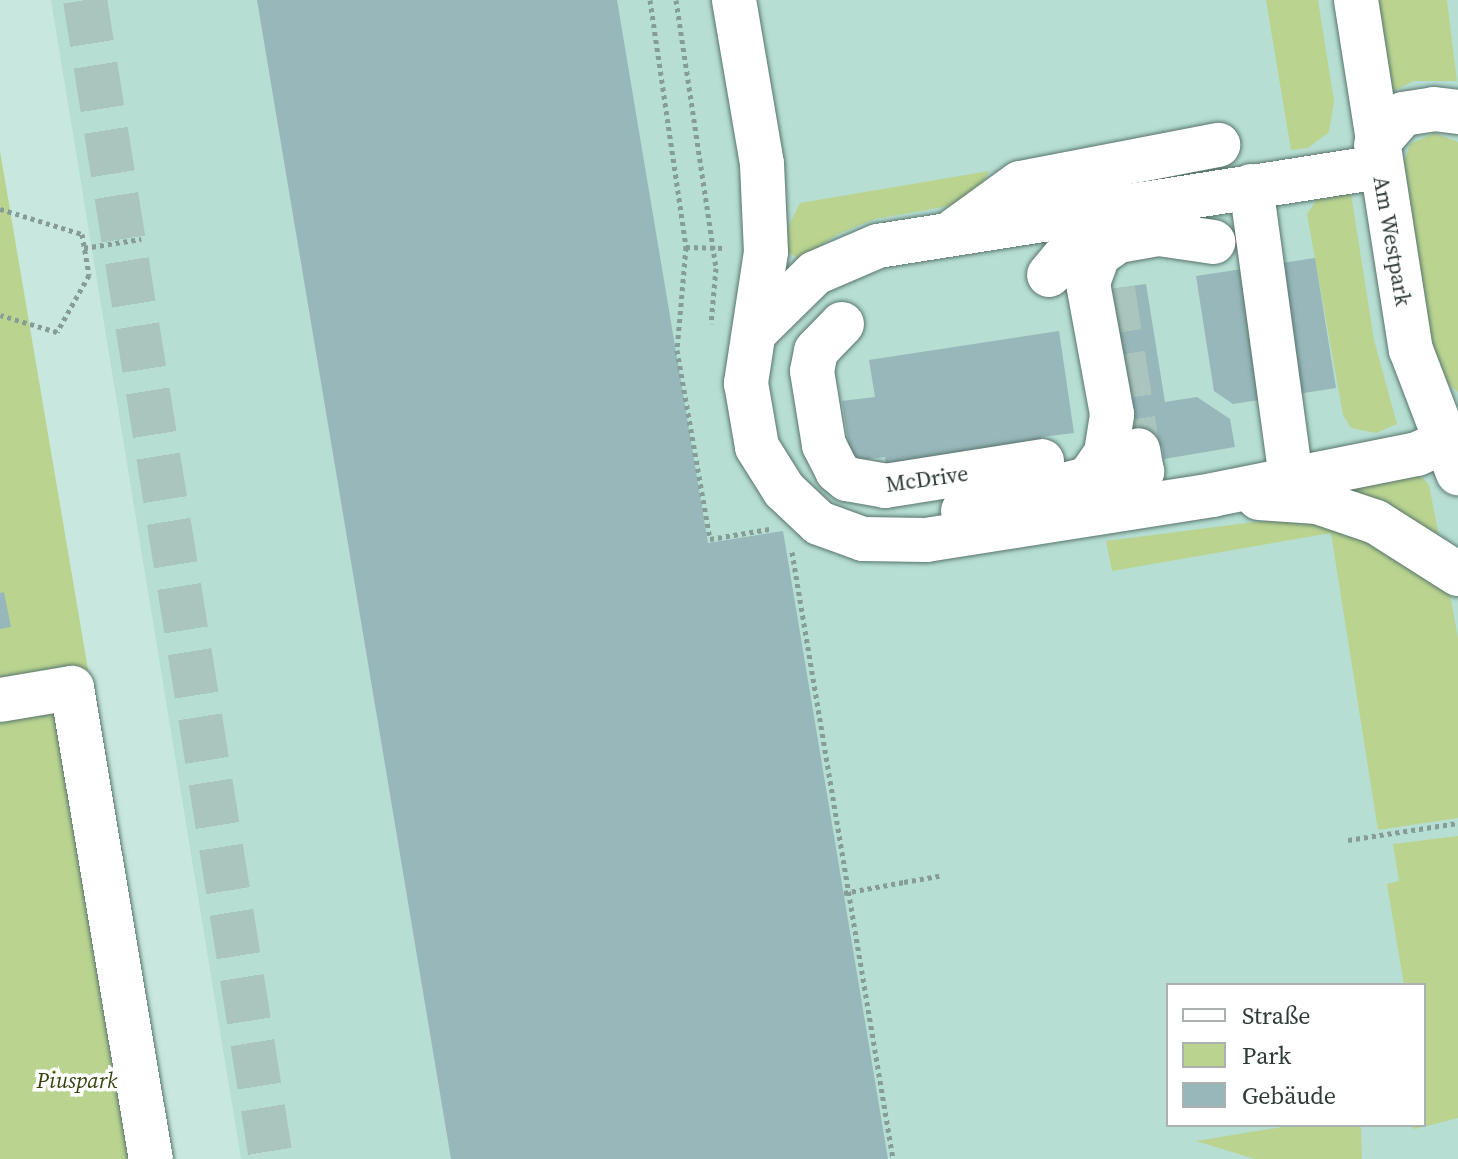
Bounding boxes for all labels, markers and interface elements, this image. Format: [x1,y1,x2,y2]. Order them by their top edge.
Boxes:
street label: Am Westpark [1368,174,1416,308]
street label: McDrive [884,460,970,498]
legend [1166,983,1426,1127]
text: Straße [1242,999,1310,1032]
text: Park [1242,1039,1291,1072]
park label: Piuspark [37,1068,117,1094]
text: Gebäude [1242,1079,1336,1112]

